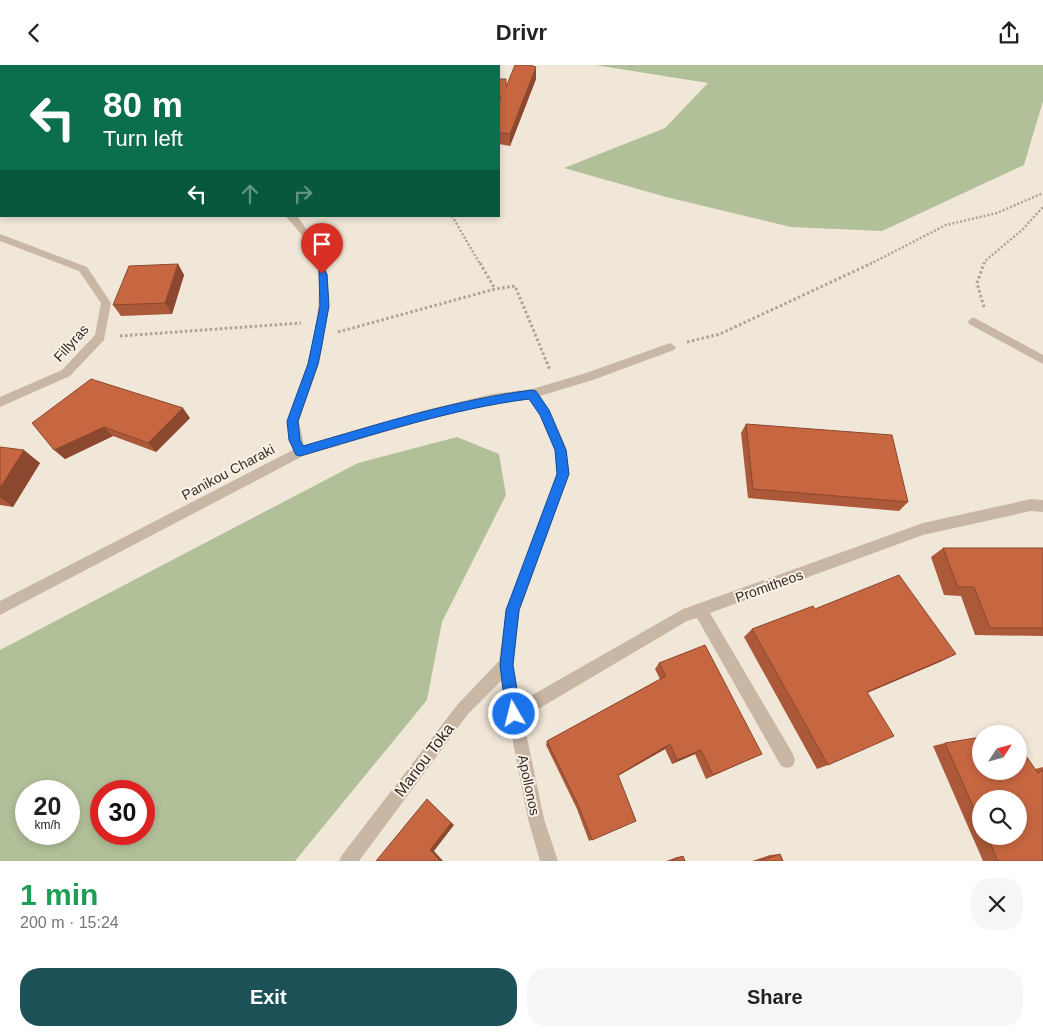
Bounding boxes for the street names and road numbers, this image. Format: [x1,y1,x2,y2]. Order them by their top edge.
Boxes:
street label: Fillyras [50,321,92,365]
street label: Panikou Charaki [179,441,277,503]
street label: Promitheos [733,566,805,606]
street label: Mariou Toka [391,720,457,800]
street label: Apollonos [515,753,543,817]

